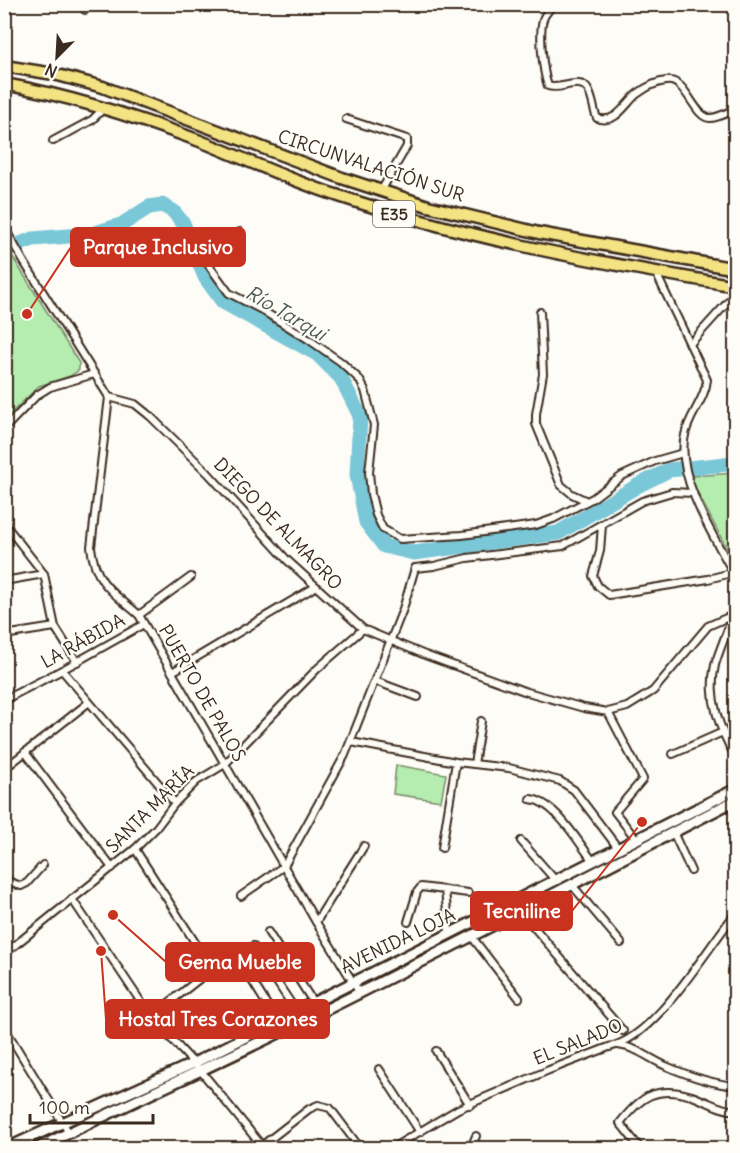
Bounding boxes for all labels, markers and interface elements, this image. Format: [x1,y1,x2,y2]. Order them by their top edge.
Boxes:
north arrow [27,27,87,87]
text: N [42,59,60,82]
street label: CIRCUNVALACIÓN SUR [275,124,467,207]
road number: E35 [373,201,415,227]
callout: Parque Inclusivo [71,228,245,266]
text: Parque Inclusivo [83,234,233,259]
water label: Río Tarqui [241,280,333,347]
street label: DIEGO DE ALMAGRO [209,453,347,595]
street label: LA RÁBIDA [37,608,129,673]
street label: PUERTO DE PALOS [154,620,251,765]
street label: SANTA MARÍA [101,760,199,858]
callout: Tecniline [471,892,572,930]
text: Tecniline [483,898,561,923]
street label: AVENIDA LOJA [337,903,459,978]
callout: Gema Mueble [166,943,314,981]
text: Gema Mueble [178,949,302,974]
callout: Hostal Tres Corazones [106,1000,329,1038]
text: Hostal Tres Corazones [118,1006,318,1031]
street label: EL SALADO [530,1013,626,1070]
scale bar [30,1087,153,1125]
text: 100 m [39,1096,90,1119]

